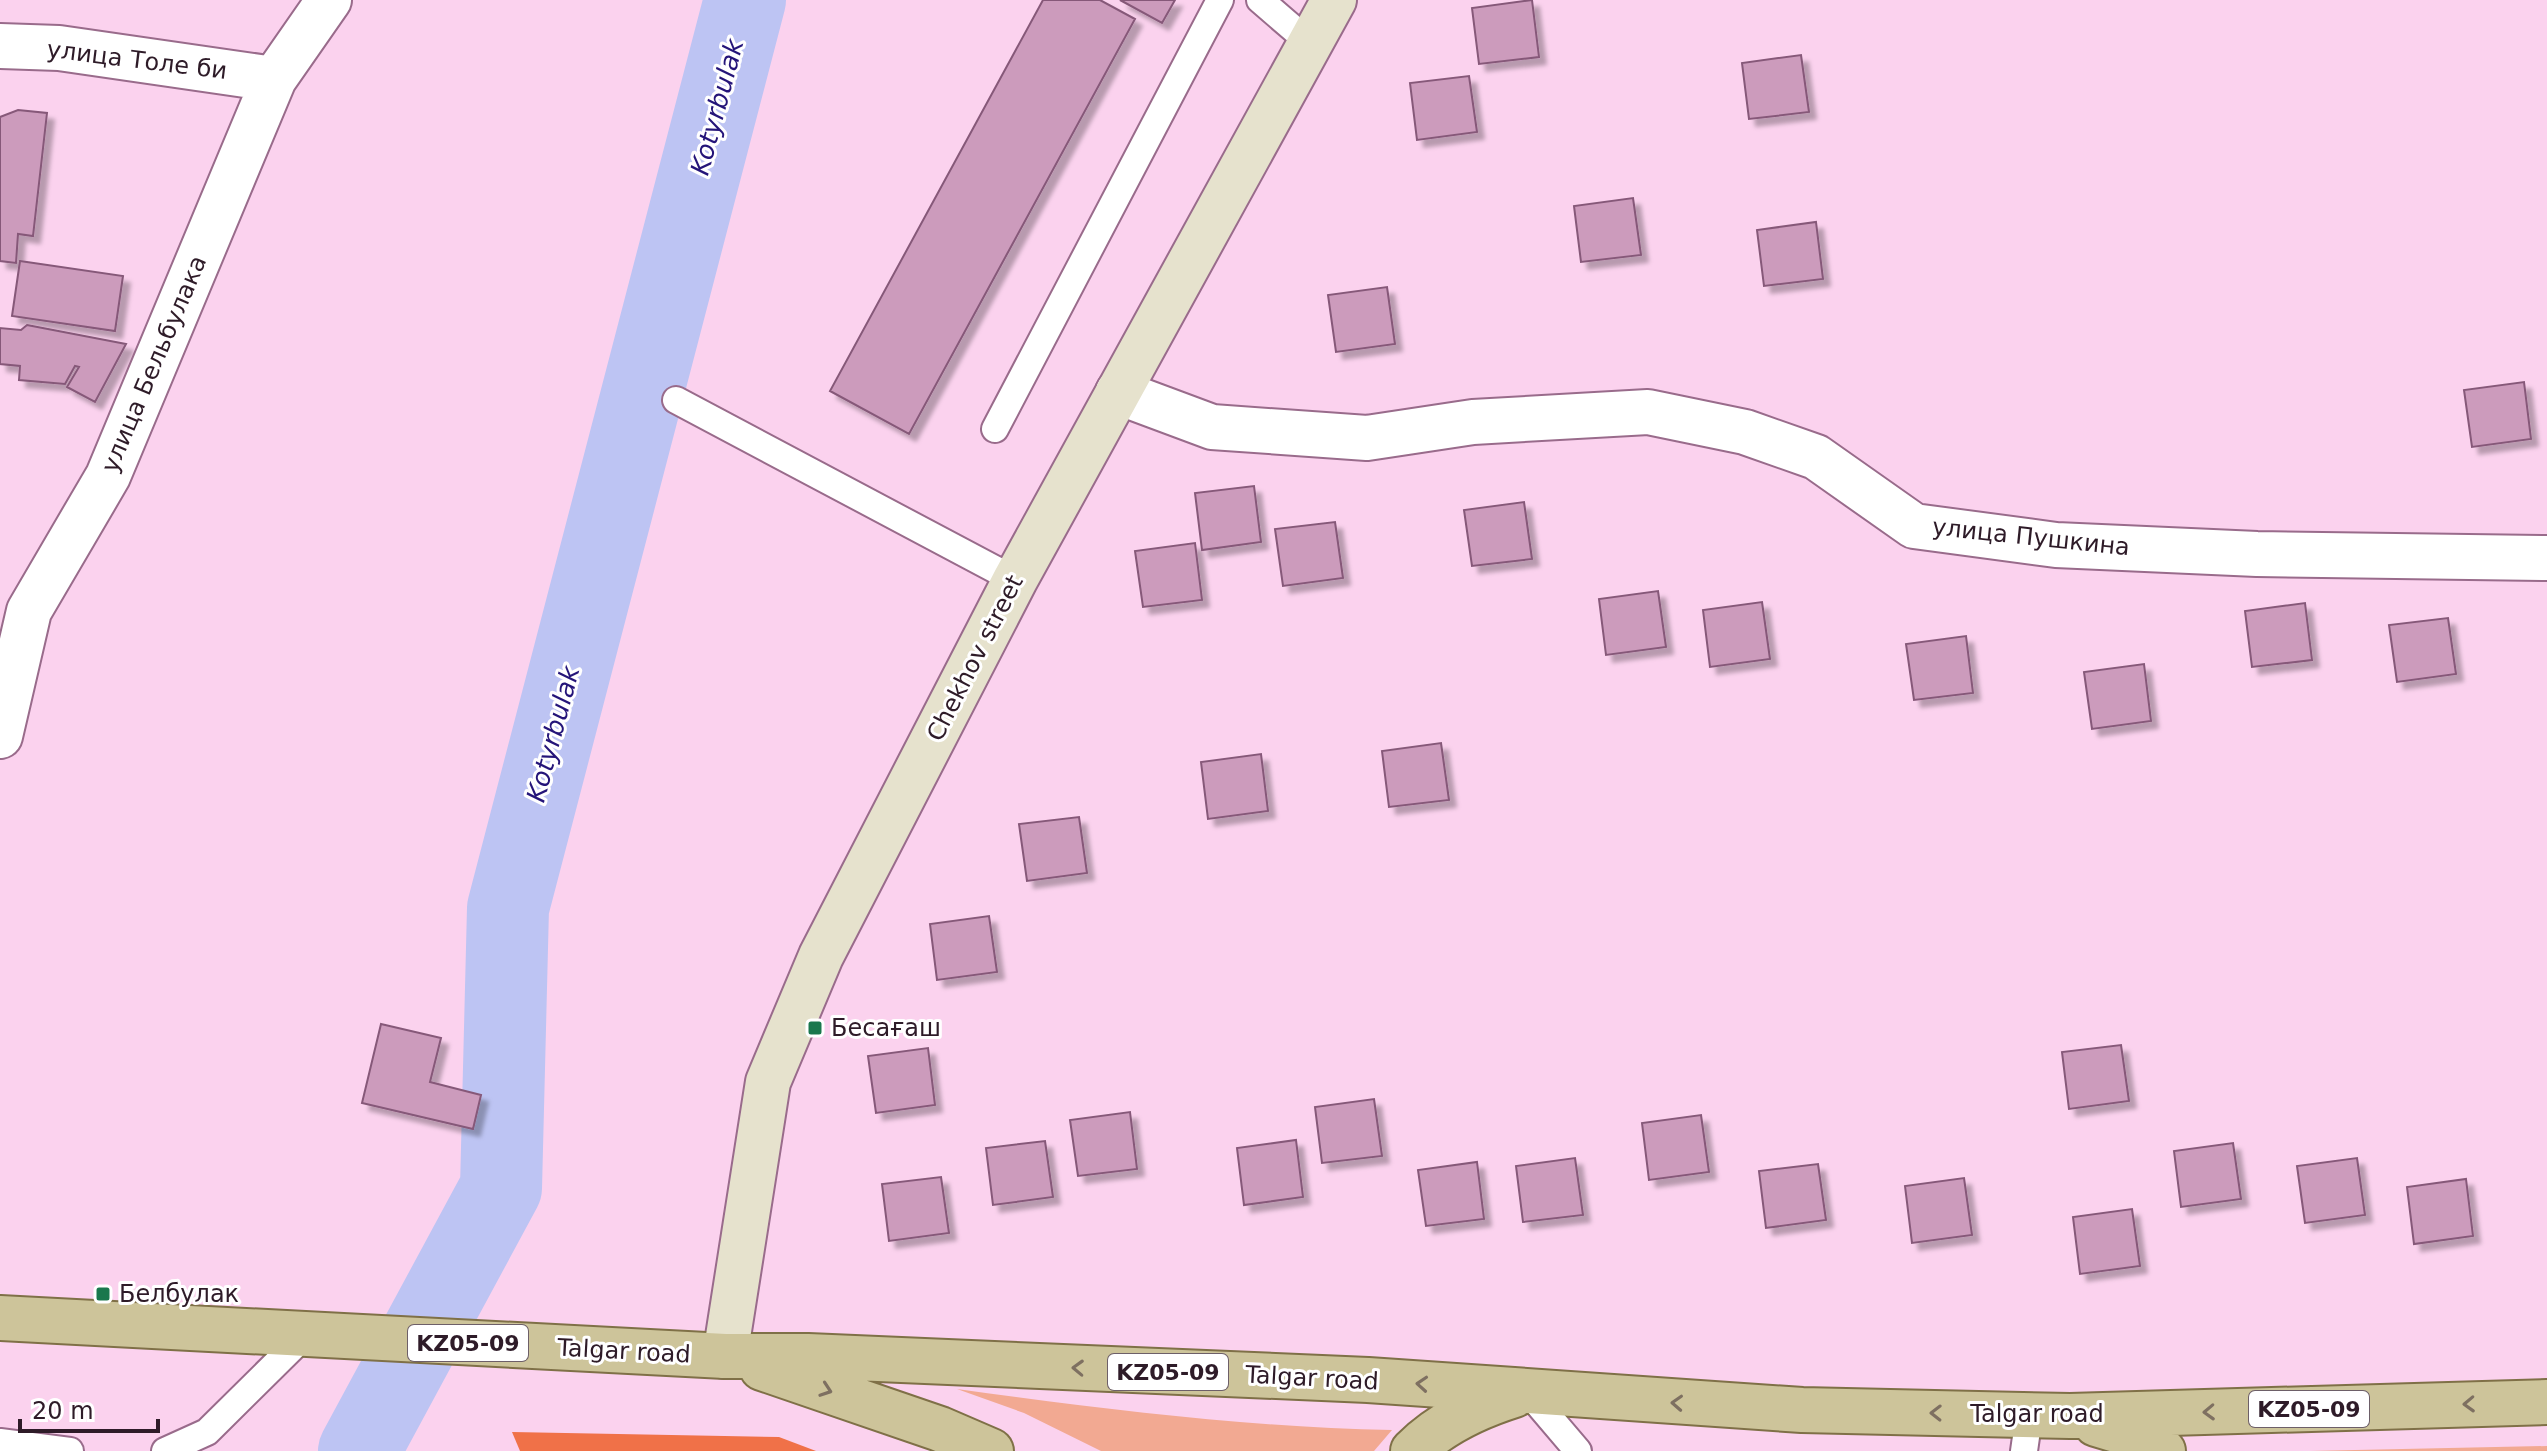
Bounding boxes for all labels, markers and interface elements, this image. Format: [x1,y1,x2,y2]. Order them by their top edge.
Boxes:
street label: улица Толе би [45,35,229,85]
water label: Kotyrbulak [684,35,750,178]
street label: улица Бельбулака [96,251,212,477]
street label: улица Пушкина [1931,513,2131,561]
street label: Chekhov street [921,570,1029,746]
water label: Kotyrbulak [520,662,586,805]
place label: Бесағаш [831,1014,941,1042]
marker: Бесағаш [806,1019,824,1037]
place label: Белбулак [119,1280,239,1308]
marker: Белбулак [94,1285,112,1303]
road number: KZ05-09 [408,1325,528,1361]
street label: Talgar road [556,1333,691,1368]
road number: KZ05-09 [1108,1354,1228,1390]
one-way arrow [1071,1359,1084,1376]
street label: Talgar road [1244,1360,1379,1395]
one-way arrow [1415,1376,1428,1393]
one-way arrow [818,1380,832,1396]
scale bar [20,1383,158,1433]
road number: KZ05-09 [2249,1391,2369,1427]
one-way arrow [1670,1394,1683,1411]
one-way arrow [2462,1396,2475,1413]
text: 20 m [32,1397,94,1425]
street label: Talgar road [1969,1400,2104,1428]
one-way arrow [2202,1403,2215,1420]
one-way arrow [1929,1405,1942,1422]

